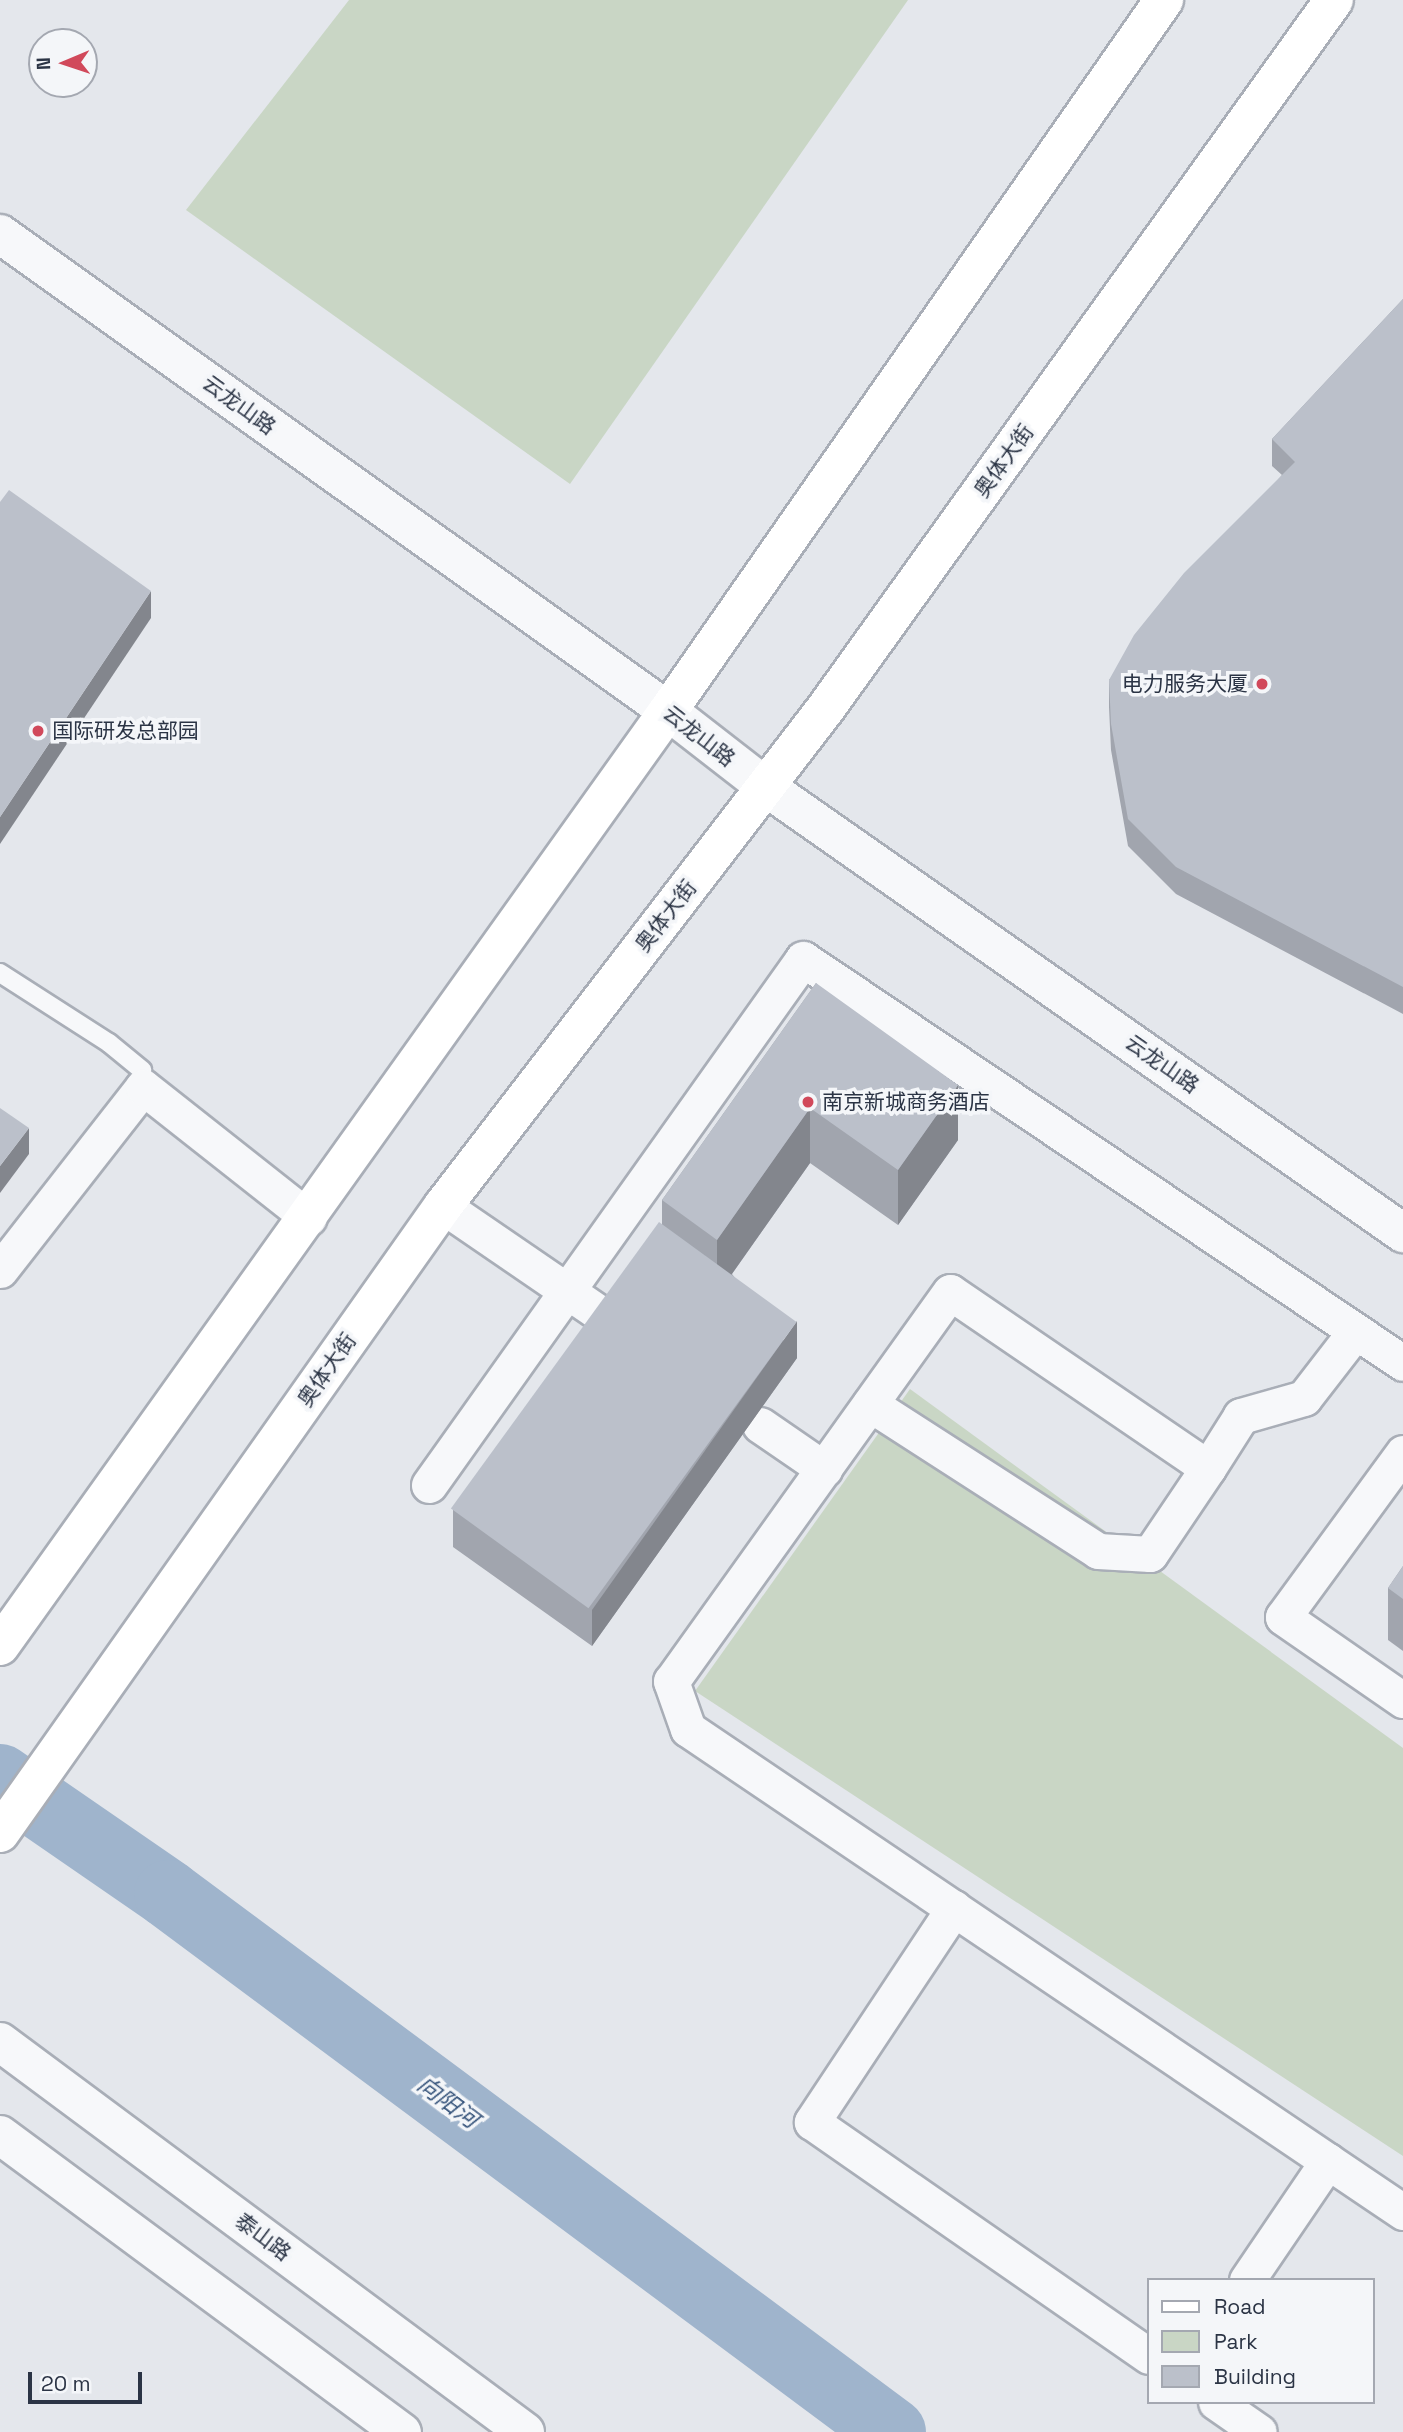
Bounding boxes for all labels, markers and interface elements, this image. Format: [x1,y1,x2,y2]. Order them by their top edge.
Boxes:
north arrow [28,28,98,98]
text: N [31,57,56,70]
street label: 云龙山路 [198,370,280,440]
street label: 奥体大街 [969,420,1039,502]
place label: 电力服务大厦 [1122,671,1248,697]
marker: 电力服务大厦 [1254,676,1270,692]
street label: 云龙山路 [658,700,740,772]
place label: 国际研发总部园 [52,718,199,744]
marker: 国际研发总部园 [30,723,46,739]
street label: 奥体大街 [630,875,702,957]
street label: 云龙山路 [1120,1030,1204,1098]
place label: 南京新城商务酒店 [822,1089,990,1115]
marker: 南京新城商务酒店 [800,1094,816,1110]
street label: 奥体大街 [293,1328,361,1412]
water label: 向阳河 [412,2070,484,2134]
street label: 泰山路 [230,2208,296,2266]
legend [1148,2278,1375,2404]
text: Road [1214,2293,1266,2320]
text: Park [1214,2328,1258,2355]
scale bar [32,2358,145,2402]
text: Building [1214,2363,1296,2390]
text: 20 m [41,2370,91,2397]

